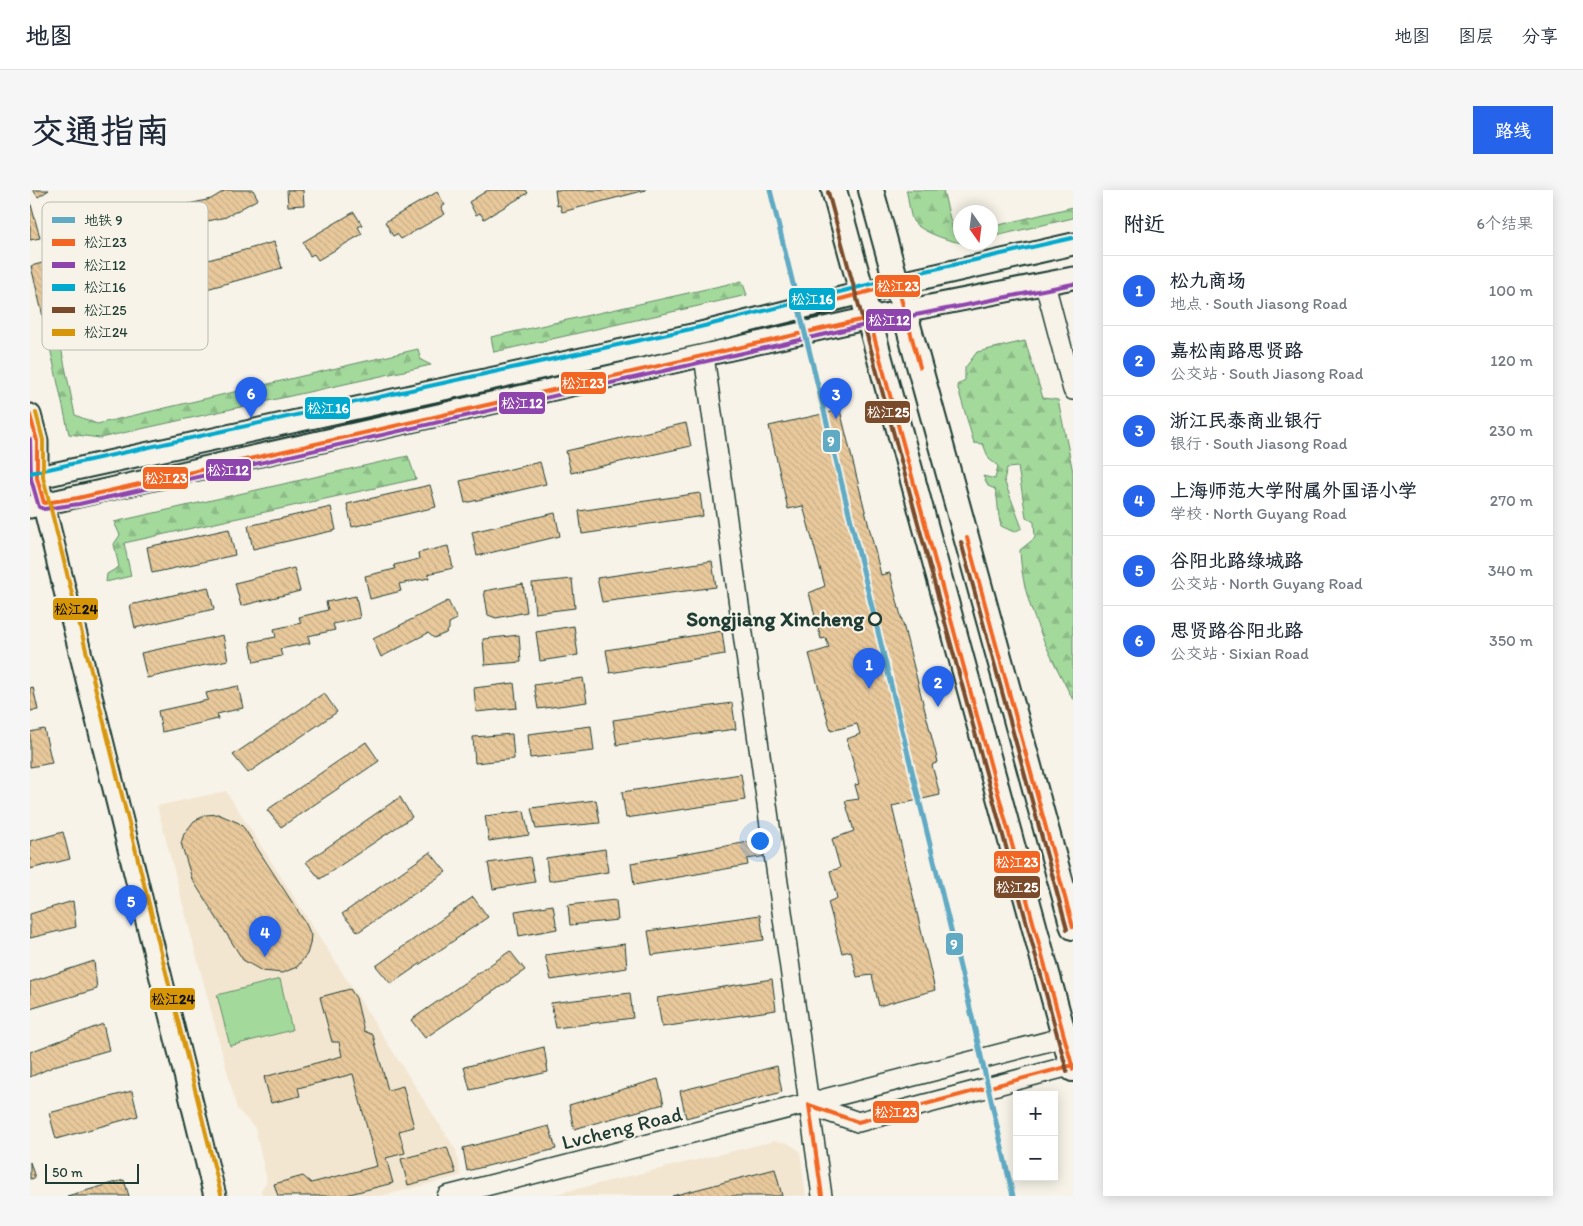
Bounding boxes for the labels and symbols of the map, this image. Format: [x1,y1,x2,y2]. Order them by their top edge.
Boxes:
legend [42,202,208,350]
north arrow [953,205,998,250]
text: 地铁 9 [84,212,122,229]
text: 松江23 [84,234,127,251]
text: 松江12 [84,257,126,274]
line badge: 松江23 [874,274,921,298]
text: 松江23 [877,278,920,295]
text: 松江16 [84,279,126,296]
line badge: 松江16 [788,287,836,311]
text: 松江16 [791,291,834,308]
text: 松江25 [84,302,127,319]
line badge: 松江12 [865,308,912,332]
text: 松江12 [868,312,911,329]
text: 松江24 [84,324,128,341]
line badge: 松江23 [560,371,607,395]
text: 松江23 [562,375,605,392]
pin: 6 [235,377,267,418]
pin: 3 [820,378,852,419]
line badge: 松江12 [498,391,546,415]
text: 松江12 [501,395,544,412]
line badge: 松江16 [304,396,351,420]
text: 松江16 [307,400,350,417]
line badge: 松江25 [864,400,911,424]
text: 松江25 [867,404,910,421]
line badge: 9 [822,429,841,453]
text: 9 [827,433,835,450]
line badge: 松江12 [205,458,252,482]
text: 松江12 [207,462,250,479]
line badge: 松江23 [142,466,189,490]
text: 松江23 [145,470,188,487]
line badge: 松江24 [52,597,99,621]
text: 松江24 [54,601,98,618]
place label: Songjiang Xincheng [686,606,865,632]
marker: Songjiang Xincheng [868,612,882,626]
pin: 1 [853,648,885,689]
pin: 2 [922,666,954,707]
your location [747,828,773,854]
line badge: 松江23 [993,850,1041,874]
text: 松江23 [996,854,1039,871]
line badge: 松江25 [993,875,1041,899]
text: 松江25 [996,879,1039,896]
pin: 5 [115,885,147,926]
pin: 4 [249,916,281,957]
line badge: 9 [945,932,964,956]
text: 9 [950,936,958,953]
line badge: 松江24 [149,987,196,1011]
text: 松江24 [151,991,195,1008]
street label: Lvcheng Road [559,1100,685,1155]
line badge: 松江23 [872,1100,920,1124]
text: 松江23 [875,1104,918,1121]
scale bar [45,1161,139,1184]

